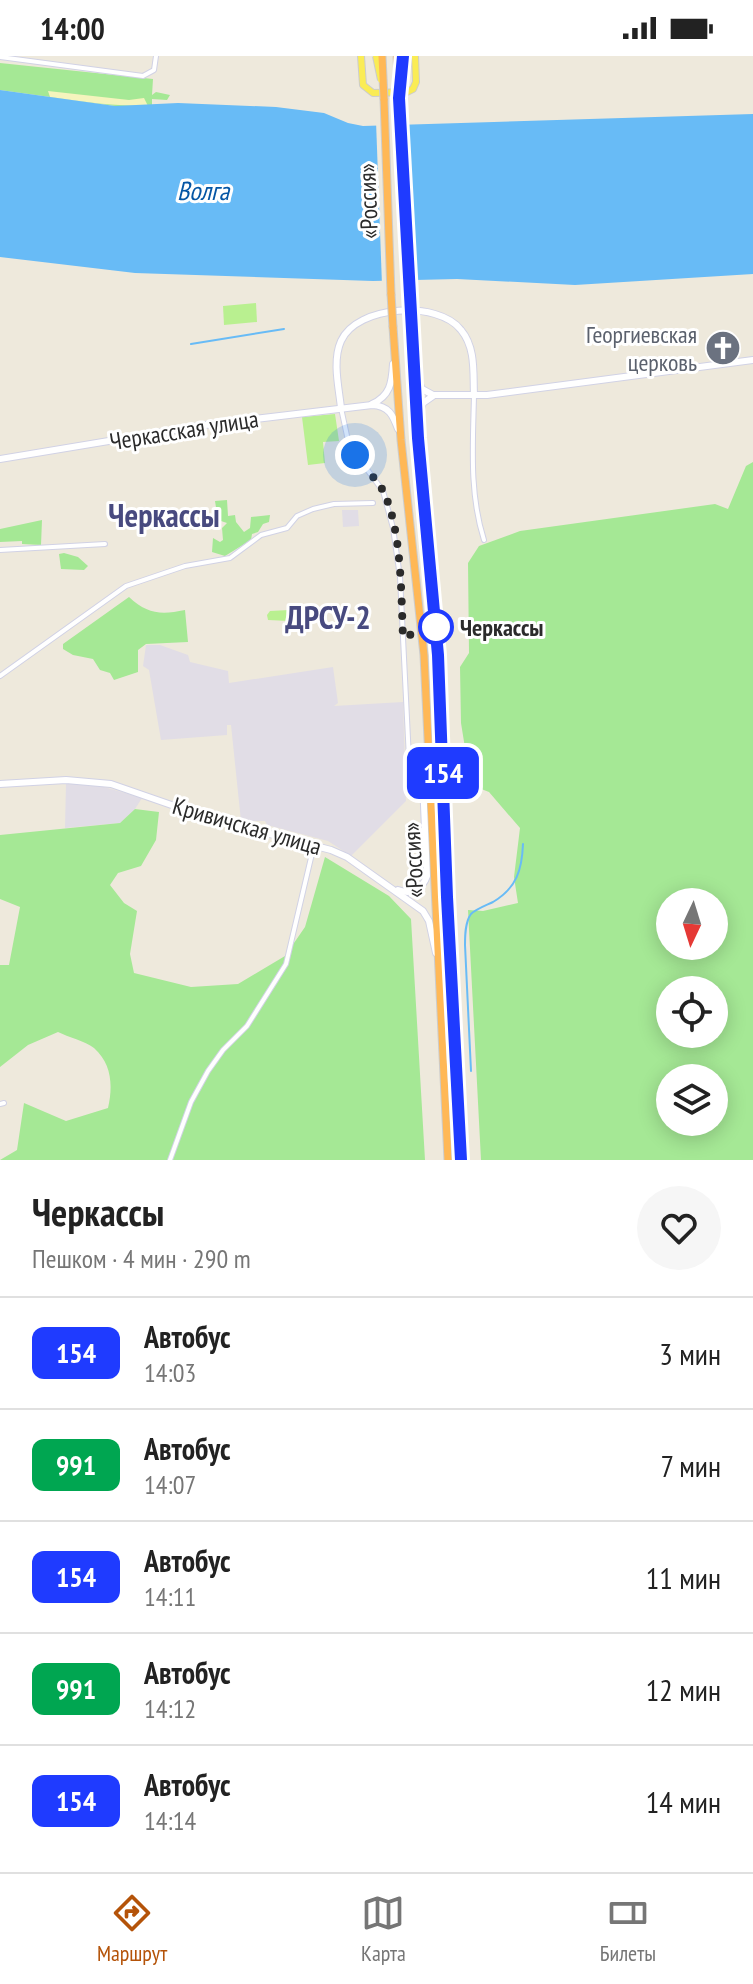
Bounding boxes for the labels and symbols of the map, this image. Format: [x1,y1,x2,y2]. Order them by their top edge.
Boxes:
street label: «Россия» [351,163,385,239]
water label: Волга [177,174,231,207]
place label: Георгиевская церковь [586,319,697,378]
church icon: Георгиевская церковь [704,329,742,367]
street label: Черкасская улица [108,403,260,457]
your location [335,435,375,475]
district label: Черкассы [108,494,220,536]
district label: ДРСУ-2 [285,596,371,638]
marker: Черкассы [419,610,453,644]
place label: Черкассы [460,612,543,643]
line badge: 154 [397,747,489,799]
street label: Кривичская улица [169,790,325,862]
street label: «Россия» [396,821,430,899]
north arrow [656,888,728,960]

